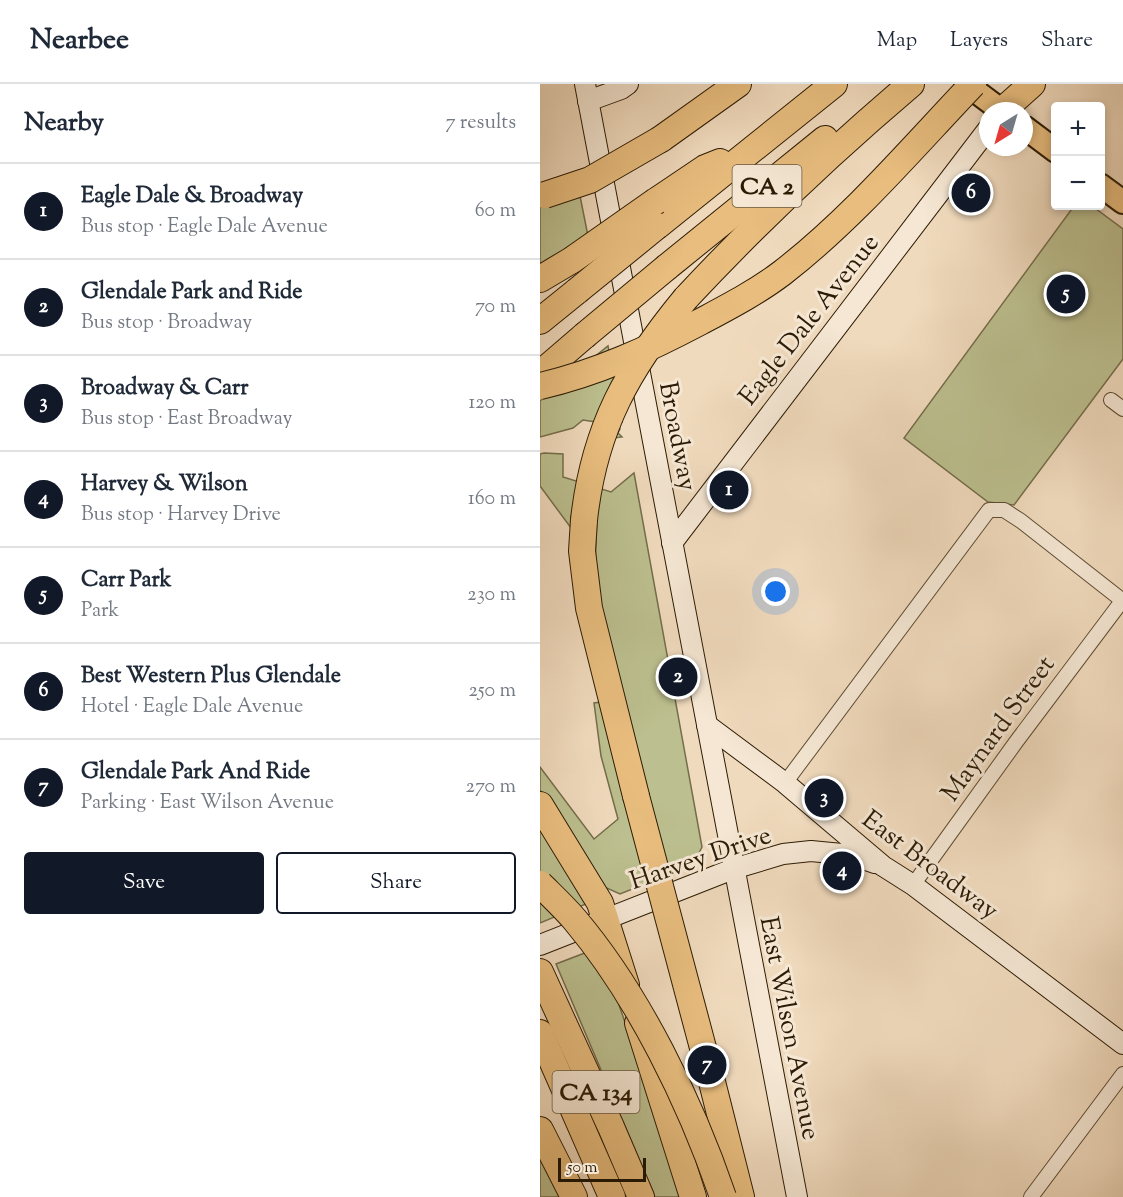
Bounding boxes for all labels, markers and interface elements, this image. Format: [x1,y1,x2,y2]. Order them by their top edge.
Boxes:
text: Nearbee [30,21,129,61]
text: Map [877,26,917,56]
text: Layers [950,26,1008,56]
text: Share [1041,26,1093,56]
north arrow [979,102,1033,156]
map controls [1051,102,1105,210]
button: + [1051,102,1105,156]
text: Nearby [24,105,104,142]
text: 7 results [445,109,516,138]
button: − [1051,156,1105,210]
road number: CA 2 [732,165,802,207]
pin: 6 [952,170,990,216]
text: Eagle Dale & Broadway [81,181,303,213]
text: 1 [40,197,47,226]
text: 60 m [475,197,516,226]
text: Bus stop · Eagle Dale Avenue [81,213,328,242]
street label: Eagle Dale Avenue [731,227,889,414]
pin: 5 [1046,272,1086,316]
text: Glendale Park and Ride [81,277,303,309]
text: 2 [39,293,48,322]
text: 70 m [475,293,516,322]
text: Bus stop · Broadway [81,309,252,338]
text: Broadway & Carr [81,373,248,405]
street label: Broadway [648,379,705,494]
text: 3 [39,389,48,418]
text: 120 m [468,389,516,418]
text: Bus stop · East Broadway [81,405,293,434]
pin: 1 [710,468,748,512]
text: Harvey & Wilson [81,469,248,501]
text: 4 [38,485,49,514]
text: 160 m [468,485,516,514]
text: Bus stop · Harvey Drive [81,501,281,530]
text: Carr Park [81,565,172,597]
your location [761,577,790,606]
text: 5 [40,581,47,610]
text: 230 m [467,581,516,610]
text: Park [81,597,119,626]
street label: Maynard Street [933,649,1065,810]
pin: 2 [658,654,698,700]
text: Best Western Plus Glendale [81,661,341,693]
text: 6 [39,677,48,706]
text: 250 m [468,677,516,706]
text: Hotel · Eagle Dale Avenue [81,693,303,722]
text: Glendale Park And Ride [81,757,310,789]
text: 7 [38,773,49,802]
text: 270 m [466,773,516,802]
pin: 3 [804,776,844,820]
text: Parking · East Wilson Avenue [81,789,334,818]
street label: East Broadway [853,802,1006,930]
street label: Harvey Drive [625,818,777,901]
pin: 4 [822,848,862,894]
button: Save [24,852,264,914]
button: Share [276,852,516,914]
street label: East Wilson Avenue [749,914,828,1143]
pin: 7 [688,1042,726,1088]
road number: CA 134 [553,1071,640,1113]
scale bar [558,1155,646,1182]
text: 50 m [567,1157,598,1180]

